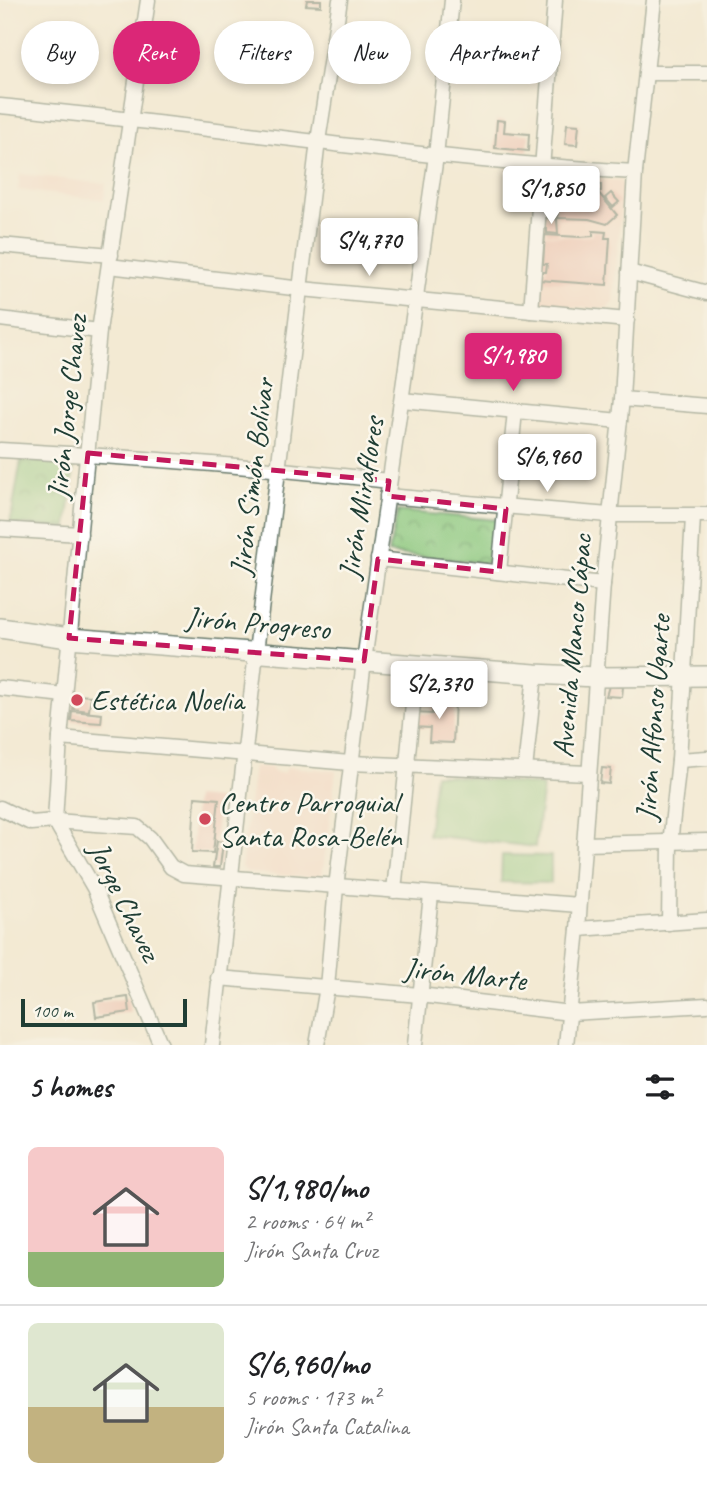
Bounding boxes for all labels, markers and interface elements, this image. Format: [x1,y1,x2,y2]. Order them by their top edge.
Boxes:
chip: Buy [21,21,99,84]
chip: Rent [113,21,200,84]
chip: Filters [214,21,314,84]
chip: New [328,21,411,84]
chip: Apartment [425,21,561,84]
pin: S/1,850 [486,166,616,226]
text: S/1,850 [519,174,583,203]
pin: S/4,770 [304,218,434,278]
text: S/4,770 [337,226,401,255]
street label: Jirón Jorge Chavez [38,311,96,503]
pin: S/1,980 [448,334,578,393]
text: S/1,980 [481,341,545,370]
street label: Jirón Simón Bolívar [221,374,283,580]
street label: Jirón Miraflores [329,412,393,583]
pin: S/6,960 [482,434,612,494]
text: S/6,960 [514,442,580,471]
street label: Avenida Manco Cápac [543,531,601,759]
street label: Jirón Progreso [182,598,333,648]
street label: Jirón Alfonso Ugarte [627,612,679,824]
pin: S/2,370 [374,662,504,721]
text: S/2,370 [407,669,471,698]
place label: Estética Noelia [91,681,246,719]
marker: Estética Noelia [69,692,85,708]
place label: Centro Parroquial Santa Rosa-Belén [219,783,403,855]
marker: Centro Parroquial Santa Rosa-Belén [197,811,213,827]
street label: Jorge Chavez [79,834,171,969]
street label: Jirón Marte [400,948,530,1000]
scale bar [21,996,187,1028]
text: 100 m [32,999,73,1023]
text: 5 homes [28,1068,112,1106]
icon: filters [641,1068,679,1106]
text: S/1,980/mo [245,1169,368,1207]
icon: home [84,1175,168,1259]
text: 2 rooms · 64 m² [245,1207,369,1236]
text: Jirón Santa Cruz [245,1236,378,1265]
text: S/6,960/mo [245,1345,369,1383]
icon: home [84,1351,168,1435]
text: 5 rooms · 173 m² [245,1383,380,1412]
text: Jirón Santa Catalina [245,1412,409,1441]

